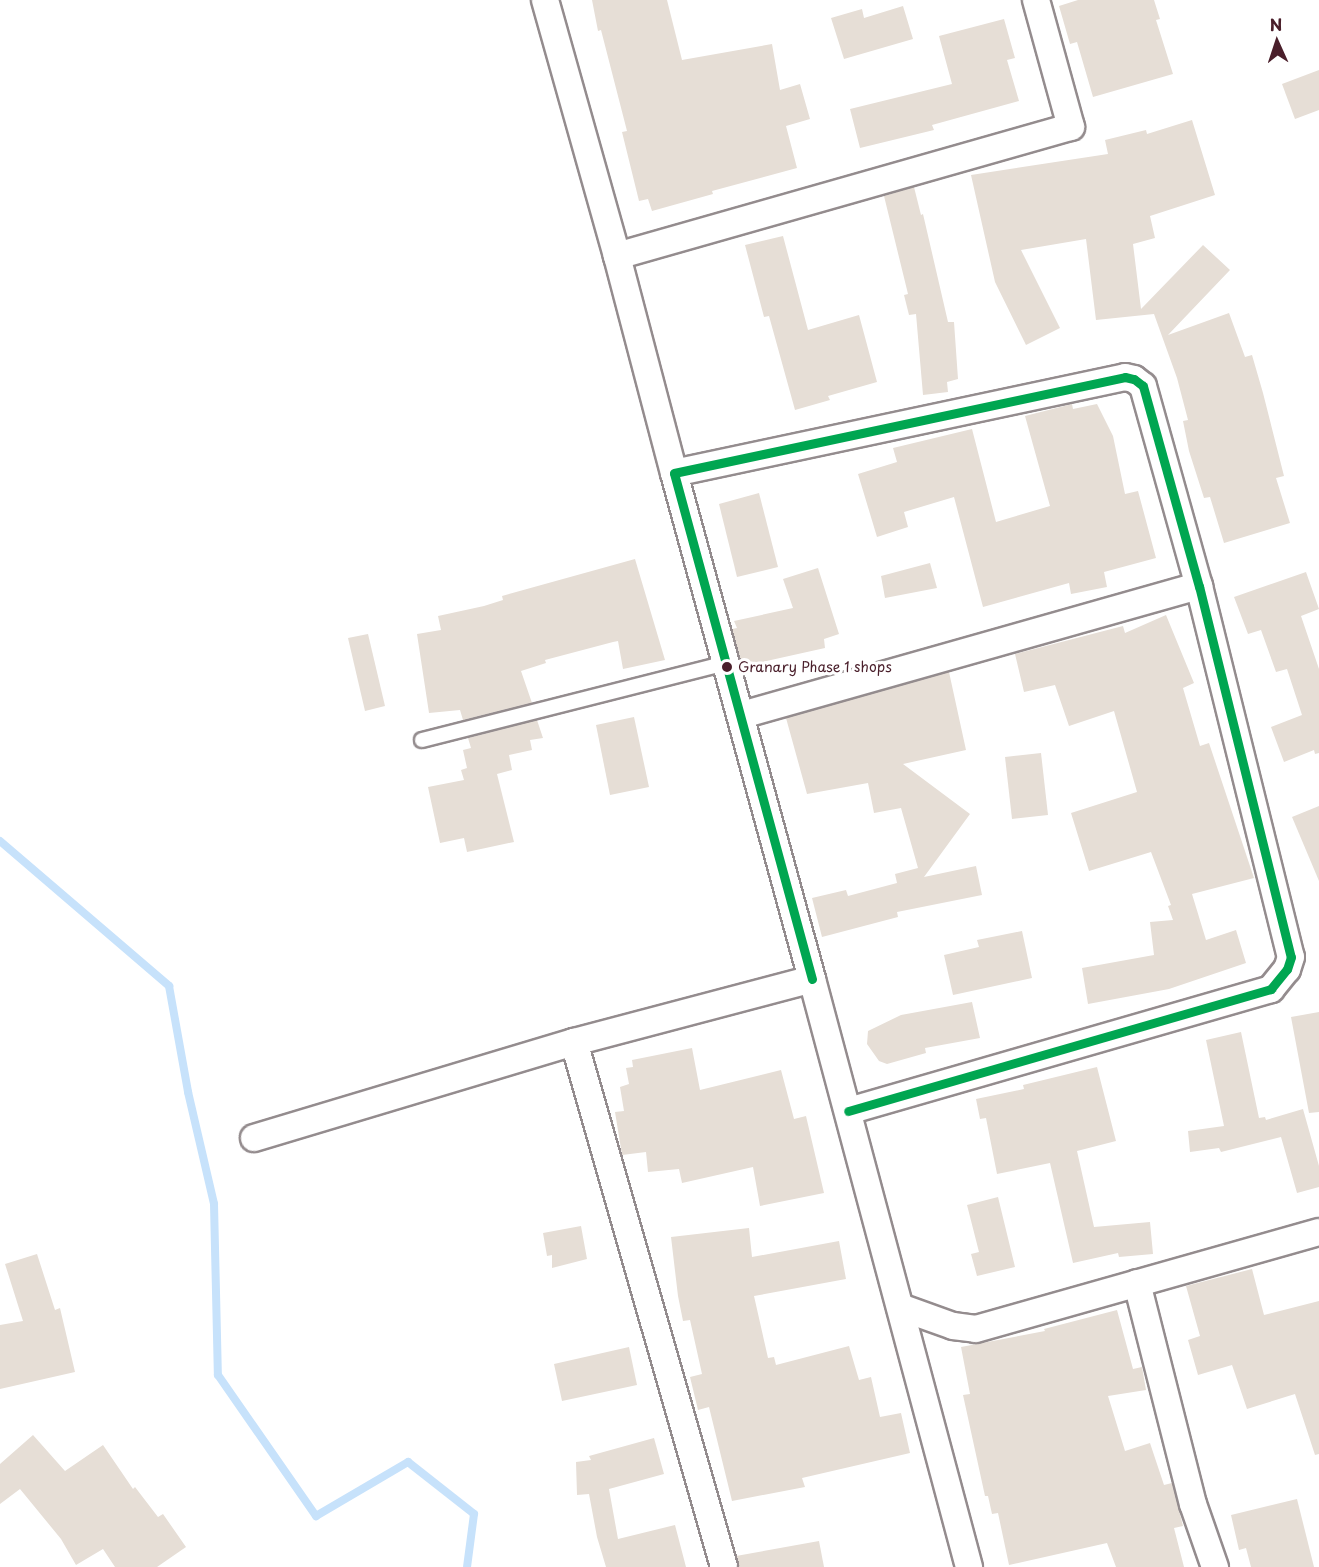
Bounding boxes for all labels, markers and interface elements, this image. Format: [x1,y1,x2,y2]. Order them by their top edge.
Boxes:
north arrow [1247,12,1307,72]
text: N [1269,12,1283,36]
place label: Granary Phase 1 shops [738,659,892,675]
marker: Granary Phase 1 shops [721,661,733,673]

